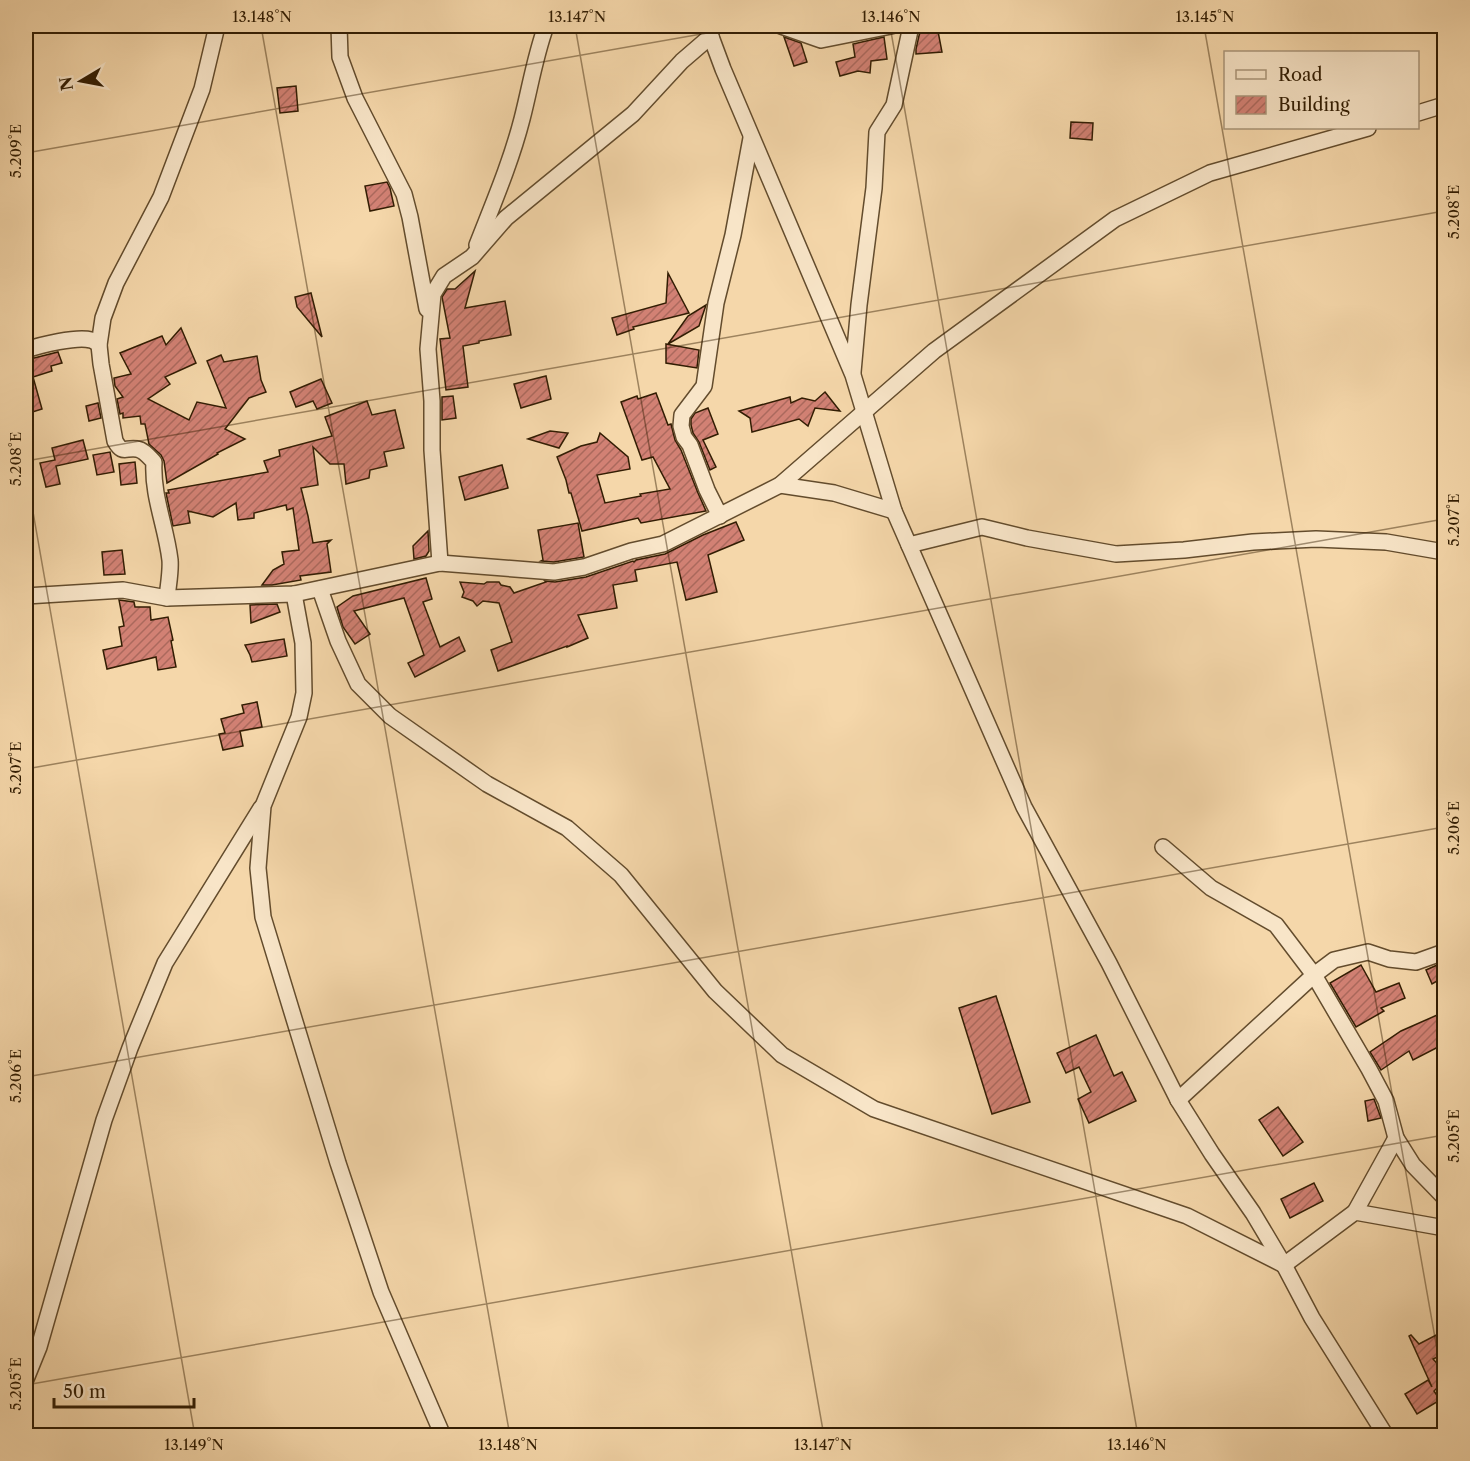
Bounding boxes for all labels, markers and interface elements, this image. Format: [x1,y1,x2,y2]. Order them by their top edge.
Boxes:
text: 13.148°N [232,7,292,26]
text: 13.147°N [548,7,606,26]
text: 13.146°N [861,7,921,26]
text: 13.145°N [1175,7,1235,26]
north arrow [51,51,111,111]
legend [1224,51,1419,129]
text: Road [1278,64,1323,86]
text: N [55,75,77,92]
text: Building [1278,94,1350,116]
text: 5.209°E [6,124,25,178]
text: 5.208°E [1444,185,1463,239]
text: 5.208°E [6,432,25,486]
text: 5.207°E [1444,494,1463,546]
text: 5.207°E [6,742,25,794]
text: 5.206°E [1444,801,1463,855]
text: 5.206°E [6,1049,25,1103]
text: 5.205°E [1444,1109,1463,1163]
text: 5.205°E [6,1357,25,1411]
scale bar [54,1371,194,1409]
text: 50 m [63,1381,106,1403]
text: 13.149°N [164,1435,224,1454]
text: 13.148°N [478,1435,538,1454]
text: 13.147°N [794,1435,852,1454]
text: 13.146°N [1107,1435,1167,1454]

